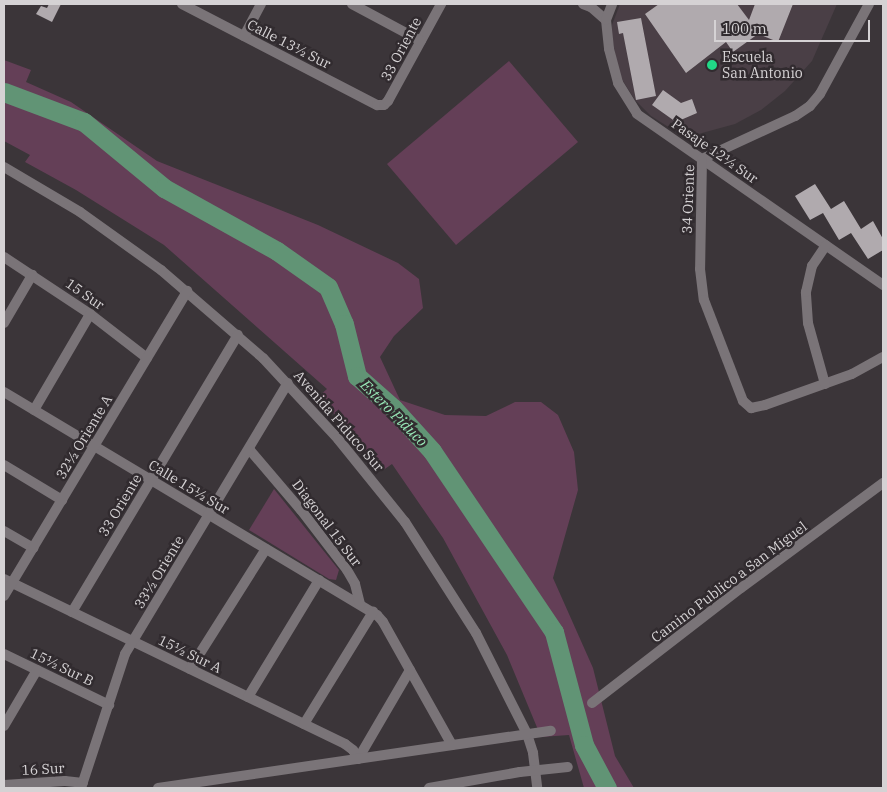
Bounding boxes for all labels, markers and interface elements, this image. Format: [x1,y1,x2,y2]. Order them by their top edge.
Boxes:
scale bar [717,10,873,42]
street label: 33 Oriente [377,14,425,84]
street label: Calle 13½ Sur [244,16,334,72]
text: 100 m [722,19,767,38]
place label: Escuela San Antonio [722,49,803,82]
marker: Escuela San Antonio [706,59,718,71]
street label: Pasaje 12½ Sur [669,115,761,187]
street label: 34 Oriente [678,164,698,234]
street label: 15 Sur [63,275,107,313]
street label: Avenida Piduco Sur [291,367,387,475]
water label: Estero Piduco [357,376,431,450]
street label: 32½ Oriente A [52,392,116,482]
street label: Calle 15½ Sur [145,456,233,518]
street label: 33 Oriente [95,471,145,539]
street label: Diagonal 15 Sur [289,476,365,570]
street label: Camino Publico a San Miguel [648,518,810,646]
street label: 33½ Oriente [131,532,187,612]
street label: 15½ Sur A [155,631,225,677]
street label: 15½ Sur B [28,644,96,690]
street label: 16 Sur [21,759,65,779]

